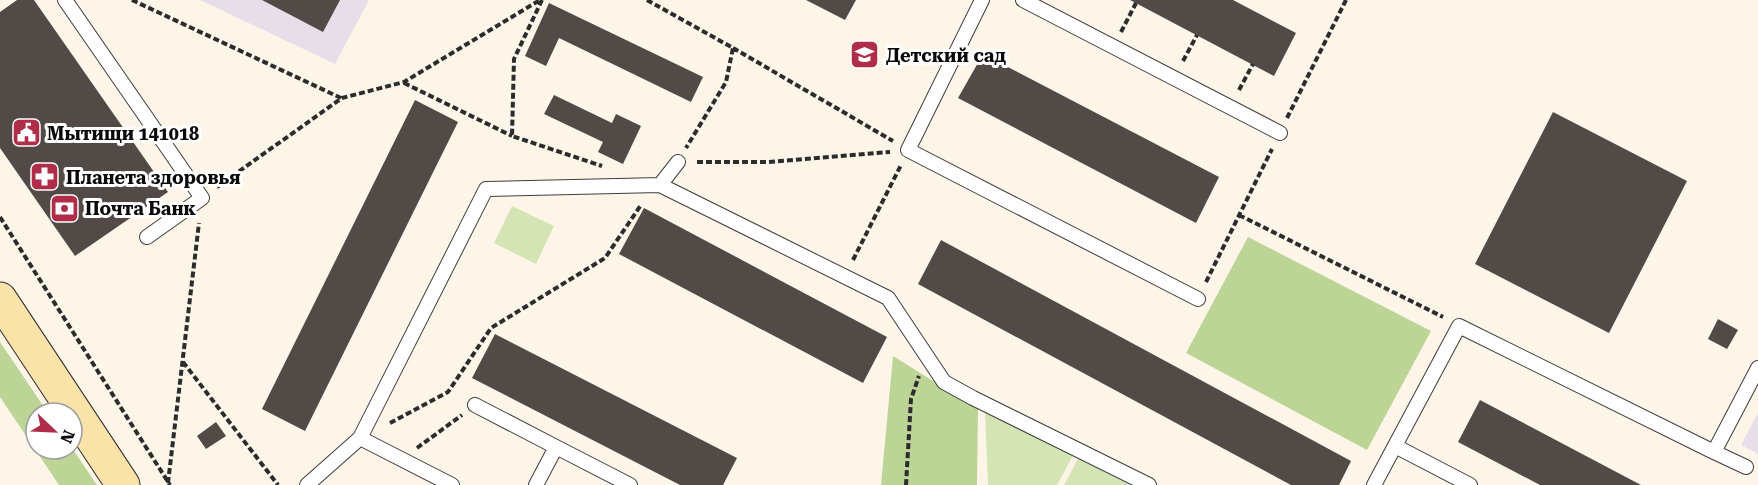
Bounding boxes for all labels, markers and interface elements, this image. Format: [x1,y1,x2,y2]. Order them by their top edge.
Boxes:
school or university icon: Детский сад [849,39,881,71]
place label: Детский сад [886,45,1006,66]
public building icon: Мытищи 141018 [10,117,42,149]
place label: Мытищи 141018 [47,123,199,144]
pharmacy icon: Планета здоровья [29,161,61,193]
place label: Планета здоровья [66,167,241,188]
bank icon: Почта Банк [48,192,80,224]
place label: Почта Банк [85,198,197,219]
north arrow [24,401,84,461]
text: N [56,427,79,446]

